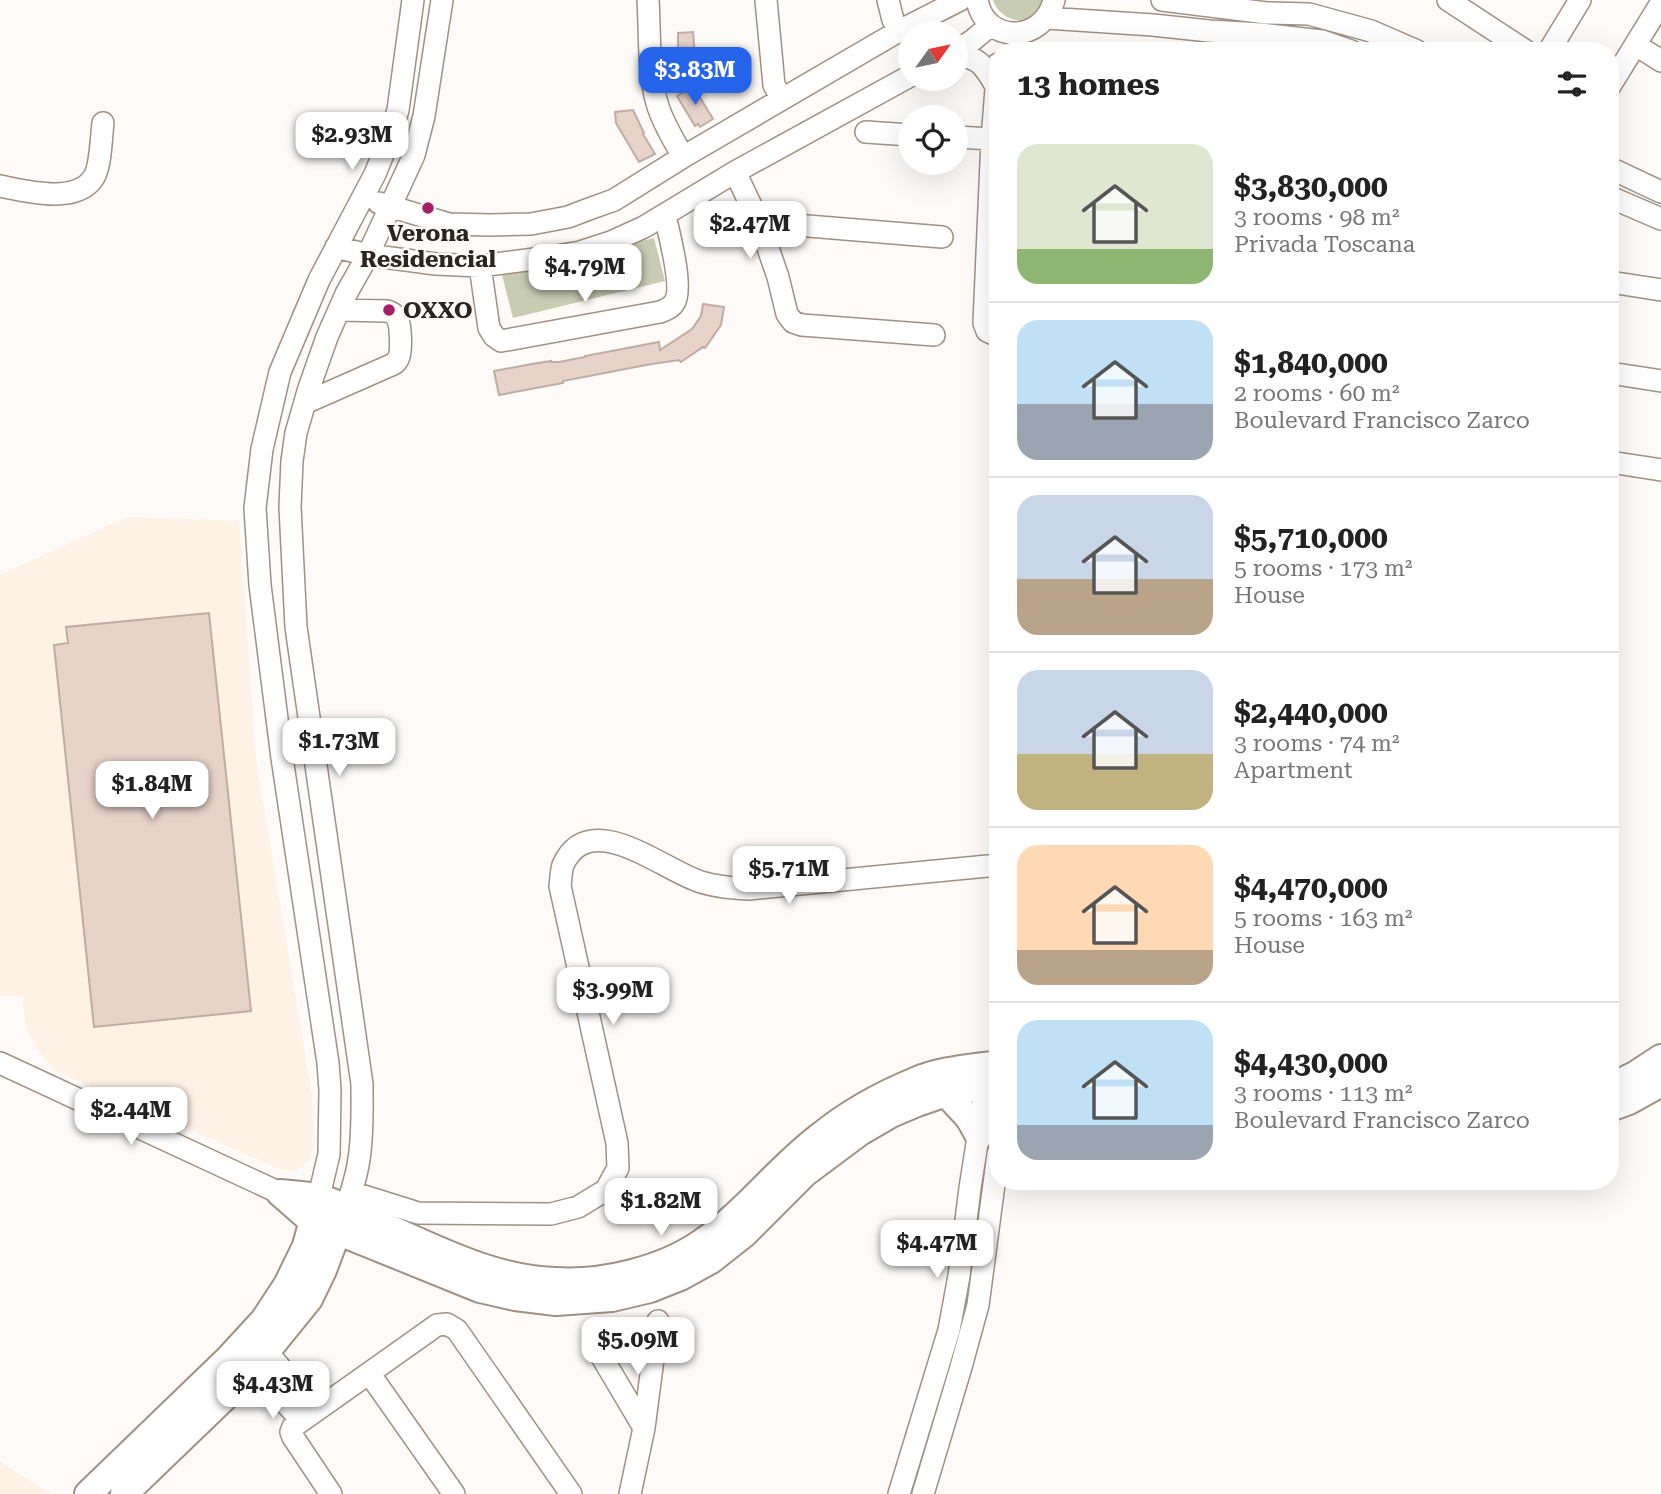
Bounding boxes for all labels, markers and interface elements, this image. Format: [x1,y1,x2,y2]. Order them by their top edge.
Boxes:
north arrow [898,21,968,91]
map controls [898,21,968,175]
pin: $3.83M [638,48,752,107]
text: $3.83M [655,56,735,83]
icon: filters [1553,65,1591,103]
text: 13 homes [1017,67,1160,102]
button: locate [898,105,968,175]
pin: $2.93M [295,113,409,172]
text: $2.93M [312,121,392,148]
text: $3,830,000 [1234,169,1388,204]
icon: home [1073,172,1157,256]
marker: Verona Residencial [420,200,436,216]
pin: $2.47M [693,202,807,261]
text: 3 rooms · 98 m² [1234,204,1400,231]
text: $2.47M [710,210,790,237]
place label: Verona Residencial [360,220,496,273]
text: Privada Toscana [1234,231,1415,258]
pin: $4.79M [528,244,642,304]
text: $4.79M [545,253,625,280]
place label: OXXO [403,297,472,324]
marker: OXXO [381,302,397,318]
text: $1,840,000 [1234,345,1388,380]
icon: home [1073,348,1157,432]
text: 2 rooms · 60 m² [1234,380,1400,407]
text: Boulevard Francisco Zarco [1234,407,1530,434]
text: $5,710,000 [1234,520,1388,555]
icon: home [1073,523,1157,607]
text: 5 rooms · 173 m² [1234,555,1412,582]
text: House [1234,582,1305,609]
text: $2,440,000 [1234,695,1388,730]
icon: home [1073,698,1157,782]
pin: $1.73M [282,718,396,778]
text: $1.73M [299,727,379,754]
text: 3 rooms · 74 m² [1234,730,1400,757]
text: Apartment [1234,757,1353,784]
pin: $1.84M [95,762,209,821]
text: $1.84M [112,770,192,797]
pin: $5.71M [732,846,846,906]
text: $5.71M [749,855,829,882]
text: $4,470,000 [1234,870,1388,905]
icon: home [1073,873,1157,957]
text: 5 rooms · 163 m² [1234,905,1412,932]
text: House [1234,932,1305,959]
pin: $3.99M [556,968,670,1027]
text: $3.99M [573,976,653,1003]
text: $4,430,000 [1234,1045,1388,1080]
icon: home [1073,1048,1157,1132]
text: 3 rooms · 113 m² [1234,1080,1412,1107]
pin: $2.44M [74,1088,188,1147]
text: $2.44M [91,1096,171,1123]
text: Boulevard Francisco Zarco [1234,1107,1530,1134]
pin: $1.82M [604,1178,718,1238]
text: $1.82M [621,1187,701,1214]
pin: $4.47M [880,1220,994,1280]
text: $4.47M [897,1229,977,1256]
pin: $5.09M [581,1318,695,1377]
text: $5.09M [598,1326,678,1353]
pin: $4.43M [216,1362,330,1421]
text: $4.43M [233,1370,313,1397]

